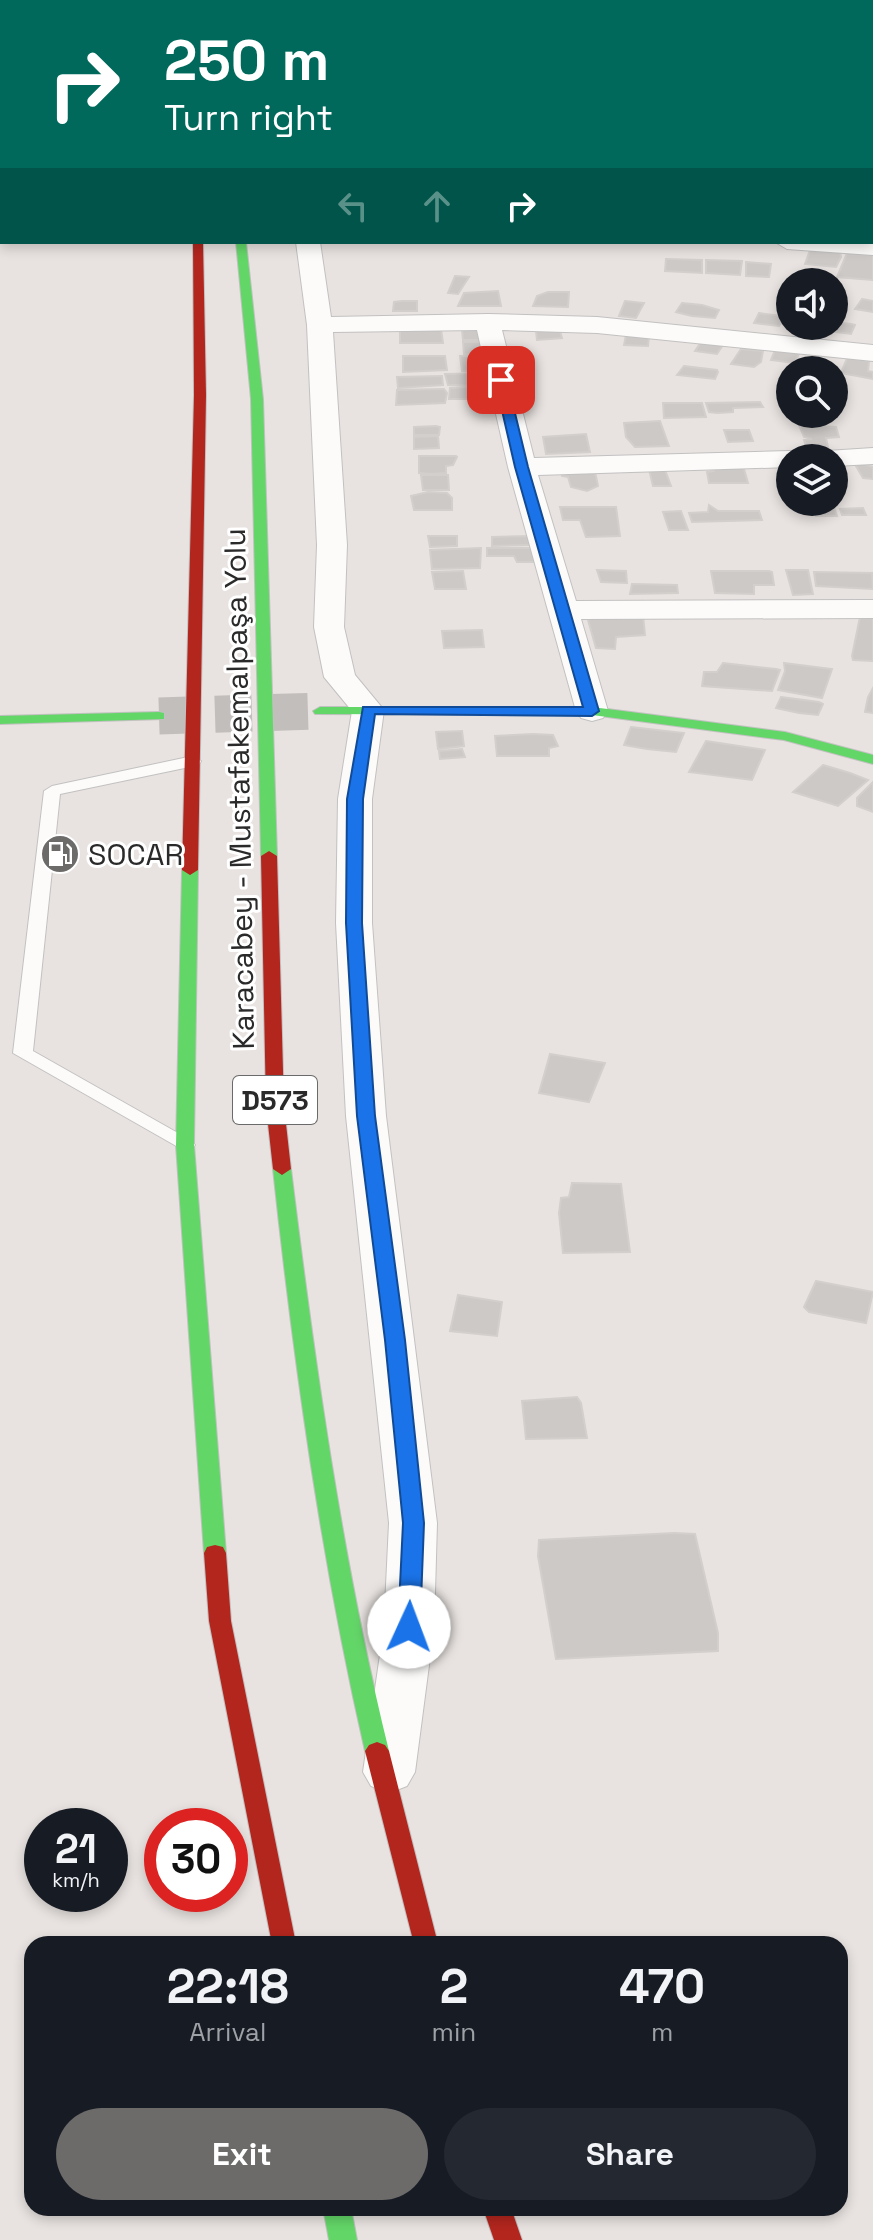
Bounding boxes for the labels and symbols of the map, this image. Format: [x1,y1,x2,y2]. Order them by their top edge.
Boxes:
pin [467,346,535,414]
street label: Karacabey - Mustafakemalpaşa Yolu [215,528,263,1050]
fuel station icon: SOCAR [39,833,81,875]
place label: SOCAR [88,835,183,874]
road number: D573 [233,1076,317,1124]
position arrow [367,1585,451,1669]
speed limit sign: 30 [144,1808,248,1912]

